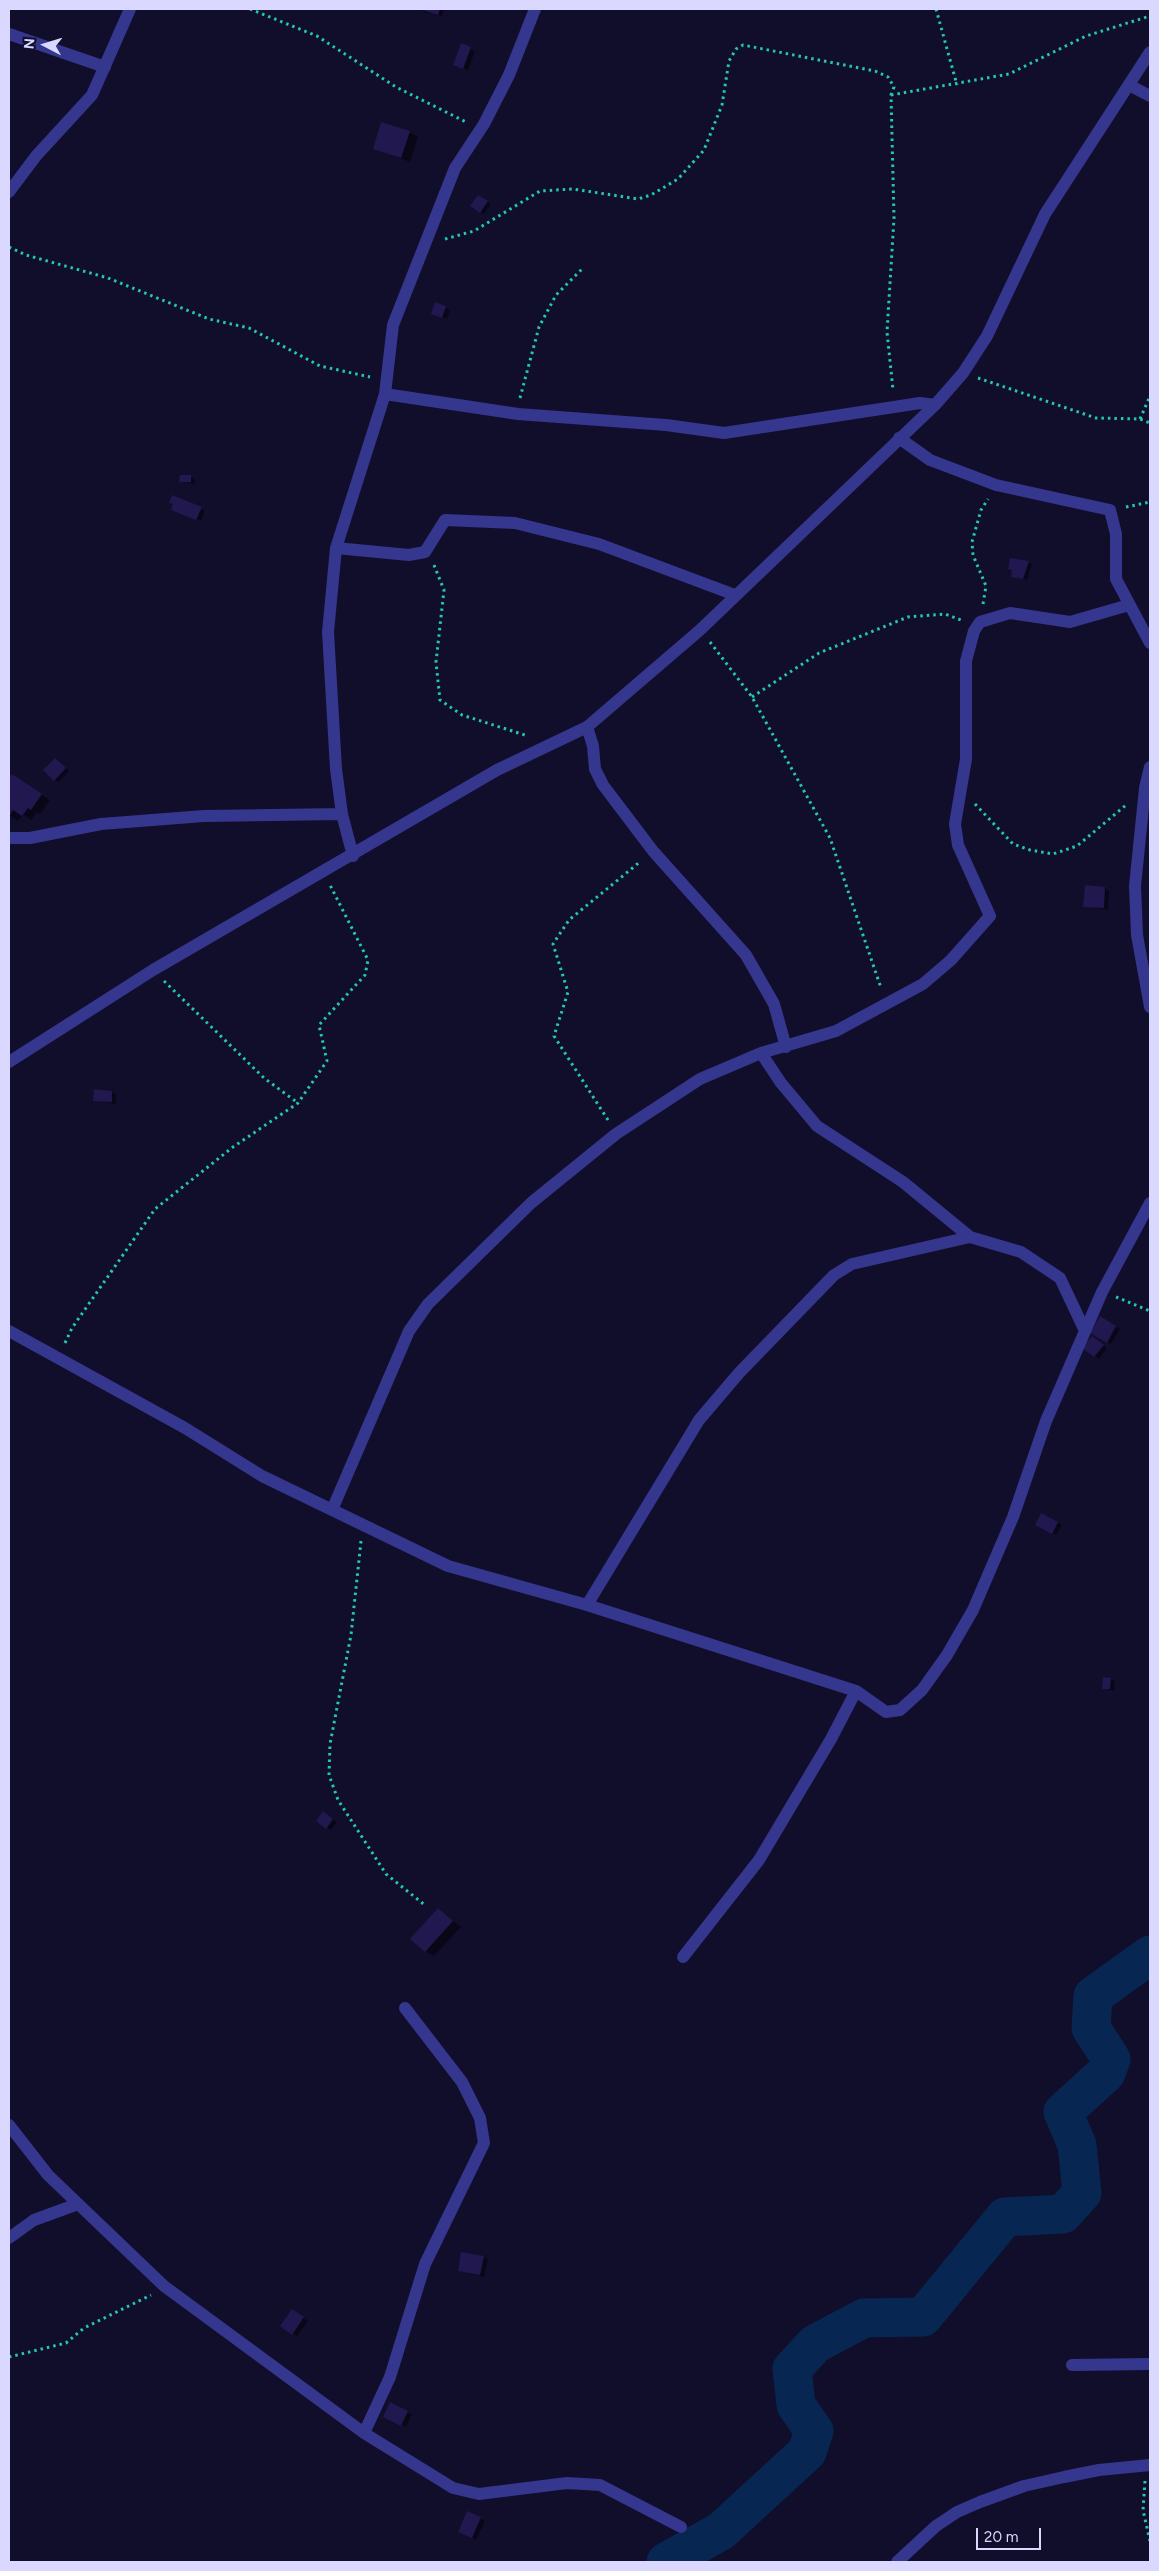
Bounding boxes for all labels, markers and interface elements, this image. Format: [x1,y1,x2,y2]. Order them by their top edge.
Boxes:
north arrow [20,20,70,70]
text: N [21,38,38,50]
scale bar [979,2518,1044,2550]
text: 20 m [984,2528,1018,2546]

